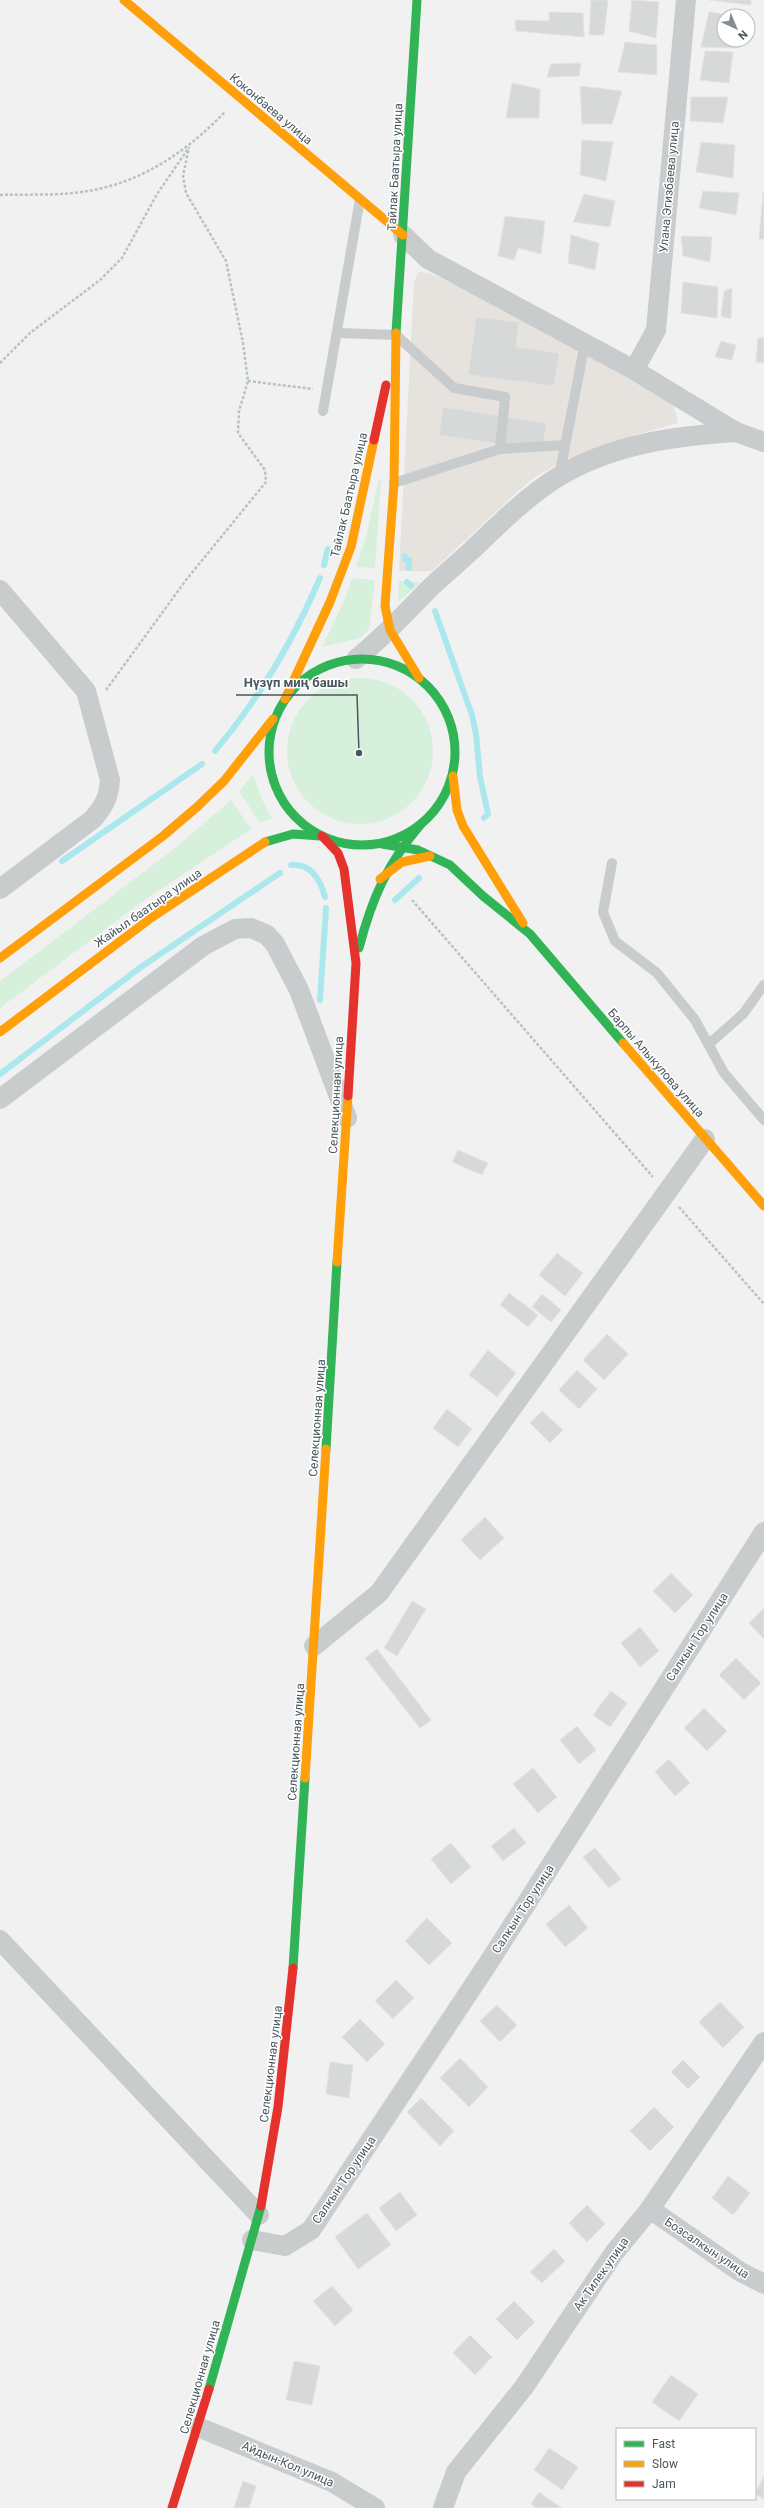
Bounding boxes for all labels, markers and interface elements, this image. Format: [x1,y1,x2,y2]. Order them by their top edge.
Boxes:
north arrow [716,8,756,48]
text: N [735,27,750,42]
street label: Коконбаева улица [227,70,315,148]
street label: Тайлак Баатыра улица [385,103,405,231]
street label: Улана Эгизбаева улица [656,121,682,253]
street label: Тайлак Баатыра улица [328,431,370,559]
callout: Нүзүп миң башы [236,670,357,695]
text: Нүзүп миң башы [244,675,348,690]
street label: Жайыл баатыра улица [92,866,204,950]
street label: Барпы Алыкулова улица [605,1006,707,1120]
street label: Селекционная улица [326,1036,346,1154]
street label: Селекционная улица [306,1359,328,1477]
street label: Салкын Тор улица [663,1590,731,1684]
street label: Селекционная улица [285,1683,307,1801]
street label: Салкын Тор улица [489,1862,557,1956]
street label: Селекционная улица [257,2005,285,2123]
street label: Салкын Тор улица [309,2133,379,2227]
street label: Бозсалкын улица [662,2215,752,2281]
street label: Ак Тилек улица [571,2235,631,2313]
street label: Селекционная улица [177,2318,223,2436]
legend [616,2428,756,2500]
text: Fast [652,2437,675,2451]
street label: Айдын-Кол улица [240,2438,336,2490]
text: Slow [652,2457,678,2471]
text: Jam [652,2477,676,2491]

